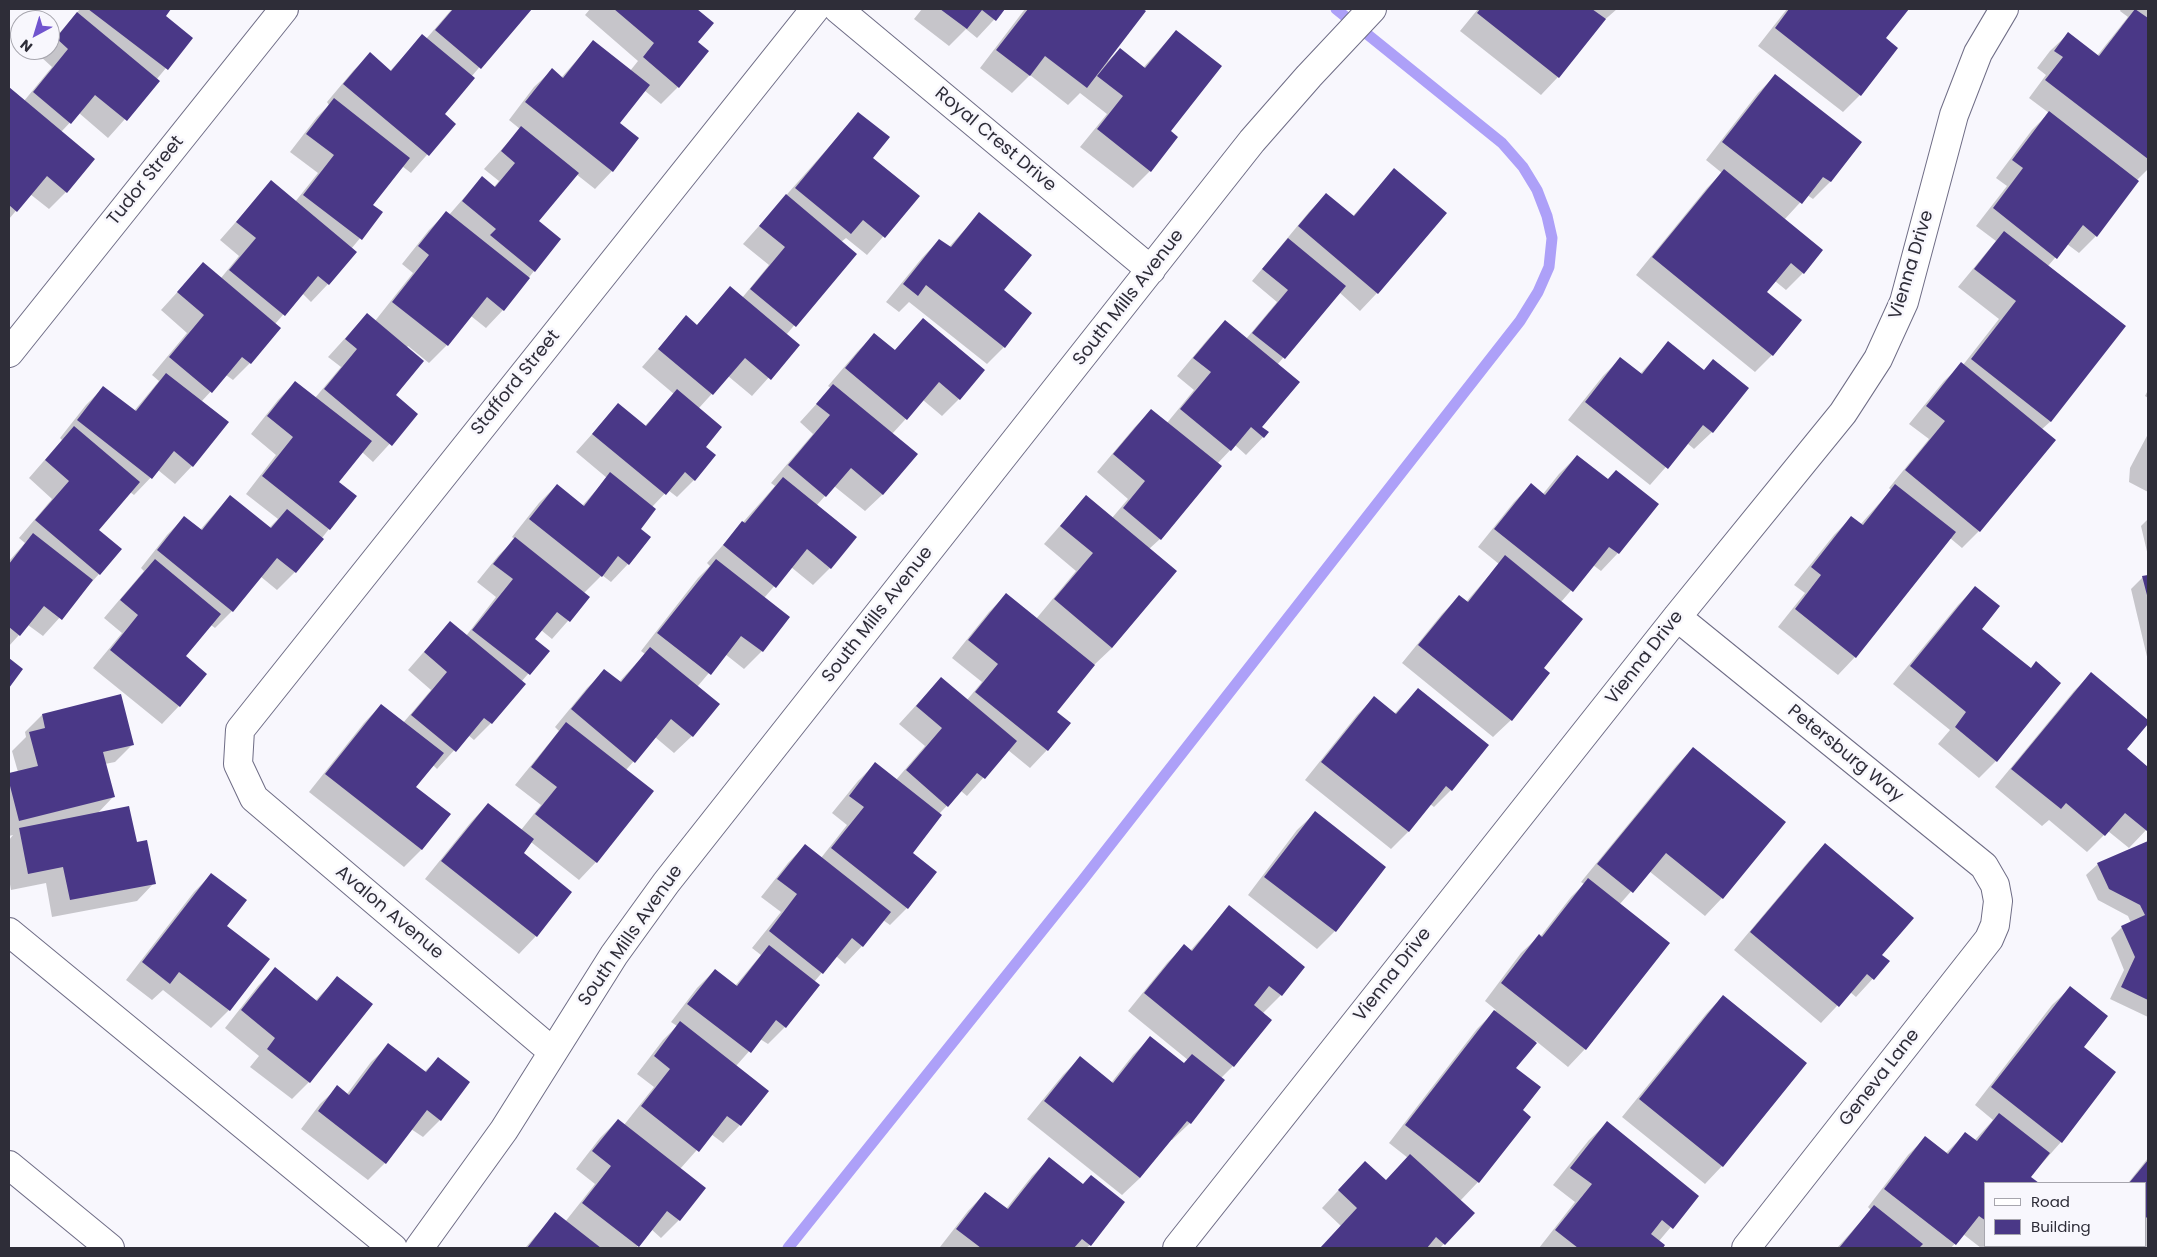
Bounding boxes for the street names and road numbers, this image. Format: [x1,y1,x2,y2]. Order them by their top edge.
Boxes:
street label: Royal Crest Drive [930,83,1060,197]
street label: Tudor Street [103,132,189,230]
street label: Vienna Drive [1885,208,1939,322]
street label: South Mills Avenue [1069,226,1189,370]
street label: Stafford Street [467,326,565,440]
street label: South Mills Avenue [818,543,938,687]
street label: Vienna Drive [1602,607,1688,709]
street label: Petersburg Way [1783,701,1907,807]
street label: South Mills Avenue [574,861,688,1011]
street label: Avalon Avenue [331,862,447,964]
street label: Vienna Drive [1350,924,1436,1026]
street label: Geneva Lane [1835,1025,1925,1131]

